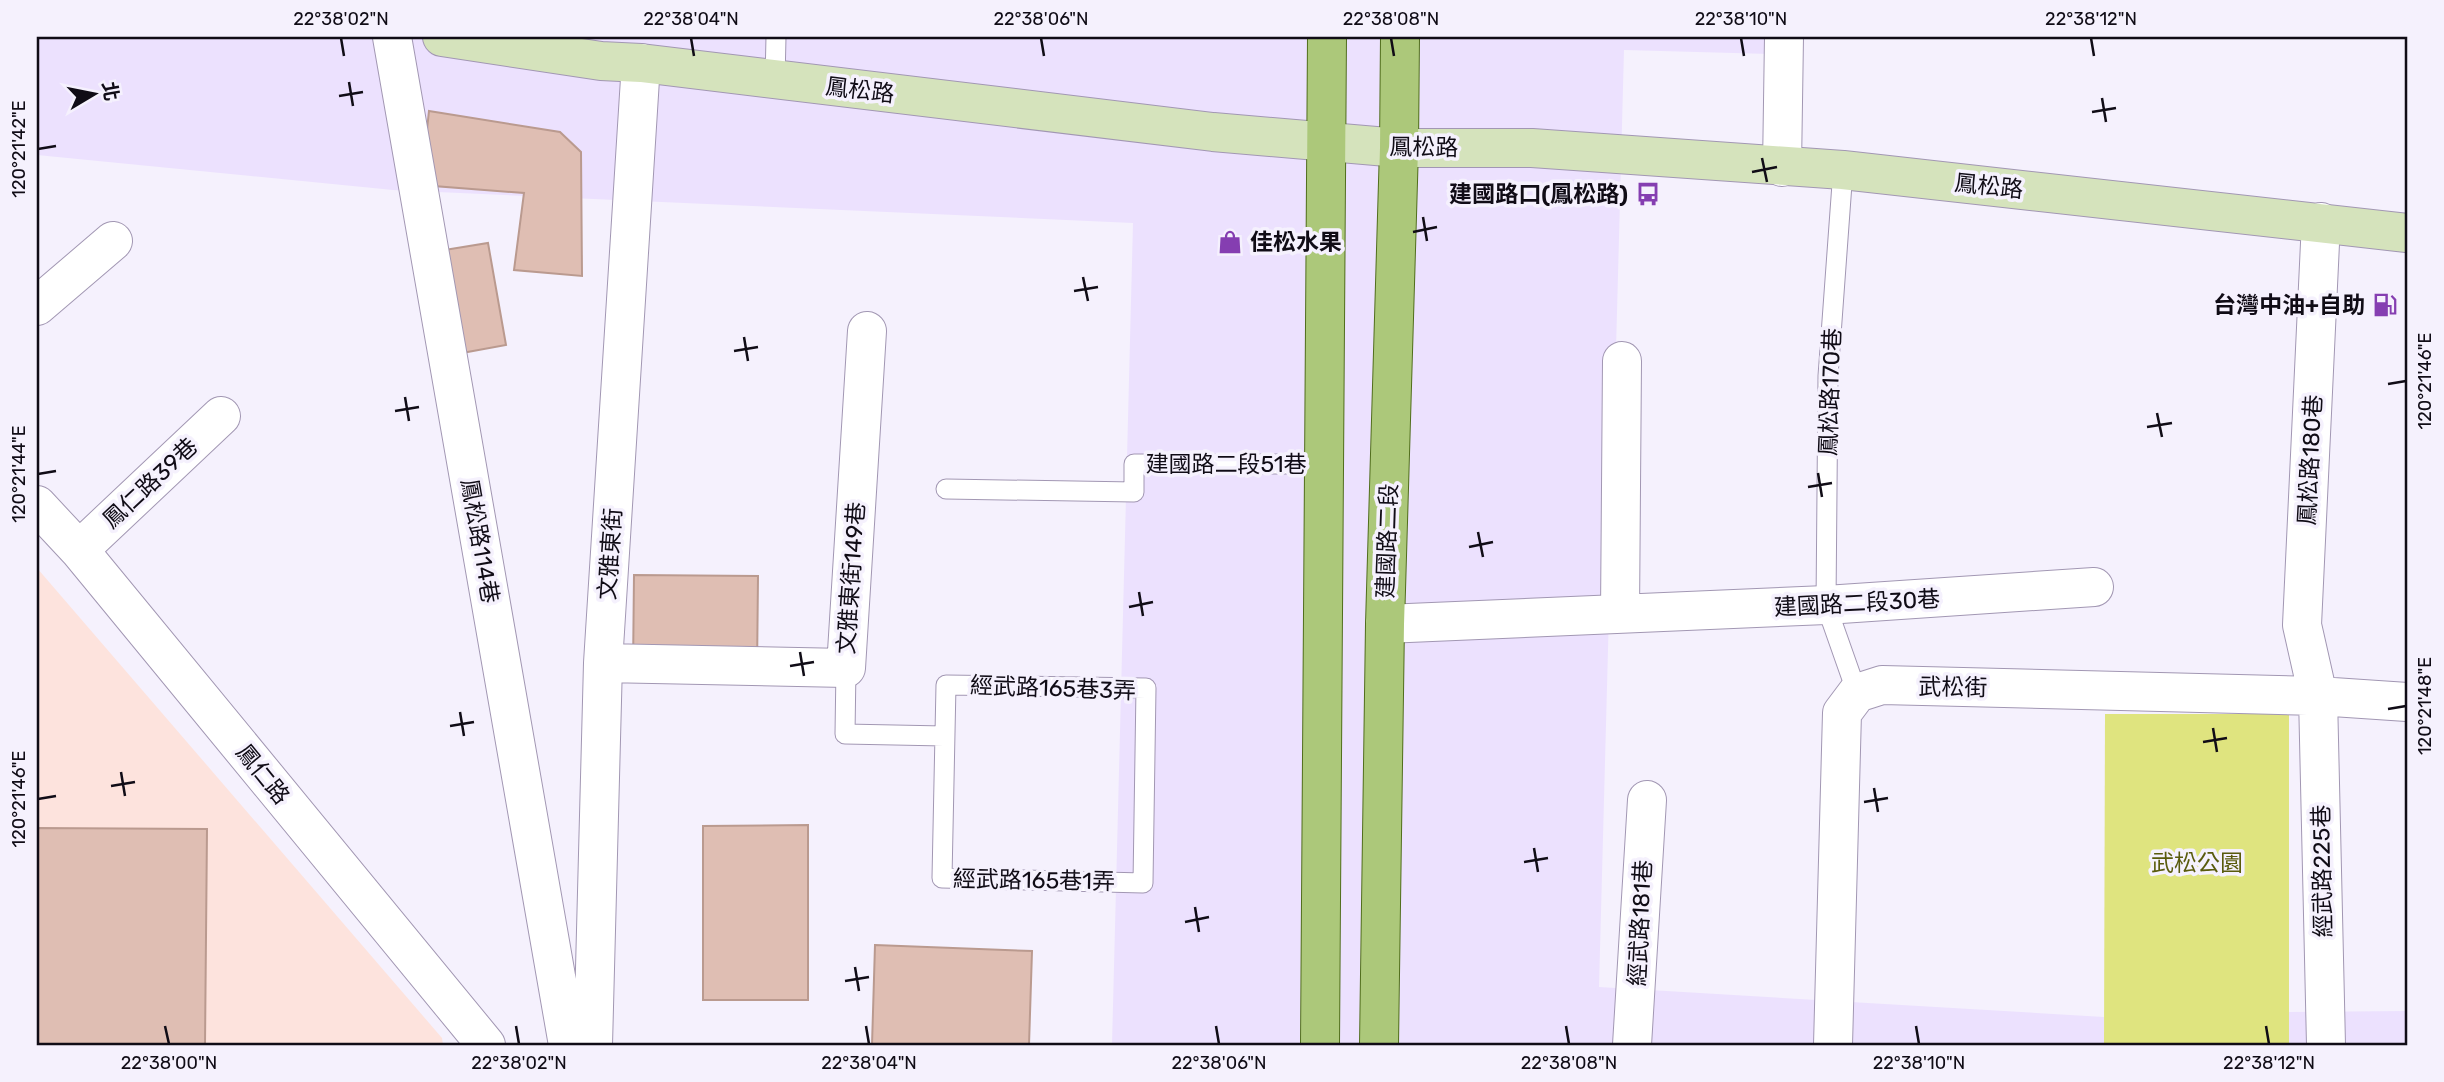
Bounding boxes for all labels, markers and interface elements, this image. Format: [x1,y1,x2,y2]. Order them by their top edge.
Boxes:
text: 22°38'02"N [293,8,389,30]
text: 22°38'04"N [643,8,739,30]
text: 22°38'06"N [993,8,1089,30]
text: 22°38'08"N [1343,8,1439,30]
text: 22°38'10"N [1695,8,1787,30]
text: 22°38'12"N [2045,8,2137,30]
north arrow [60,60,130,130]
street label: 鳳松路 [824,72,896,108]
text: 北 [97,80,123,102]
text: 120°21'42"E [8,100,30,198]
street label: 鳳松路 [1389,132,1459,162]
street label: 鳳松路 [1953,168,2025,204]
place label: 建國路口(鳳松路) [1449,180,1628,208]
bus stop icon: 建國路口(鳳松路) [1634,180,1662,208]
shop icon: 佳松水果 [1216,228,1244,256]
place label: 佳松水果 [1250,228,1342,256]
place label: 台灣中油+自助 [2213,291,2365,319]
fuel station icon: 台灣中油+自助 [2371,291,2399,319]
street label: 鳳松路170巷 [1814,327,1846,457]
text: 120°21'46"E [2414,333,2436,429]
street label: 鳳松路180巷 [2293,394,2327,526]
text: 120°21'44"E [8,425,30,523]
street label: 鳳仁路39巷 [97,432,203,534]
street label: 建國路二段51巷 [1145,450,1307,478]
street label: 鳳松路114巷 [455,477,505,605]
street label: 建國路二段 [1371,483,1403,599]
street label: 文雅東街149巷 [832,501,870,655]
street label: 文雅東街 [593,507,627,601]
street label: 建國路二段30巷 [1773,585,1941,621]
text: 120°21'48"E [2414,657,2436,755]
street label: 經武路165巷3弄 [969,671,1137,705]
street label: 武松街 [1918,672,1988,702]
street label: 鳳仁路 [230,738,296,810]
text: 120°21'46"E [8,751,30,847]
street label: 經武路225巷 [2307,804,2337,938]
park label: 武松公園 [2151,849,2243,877]
street label: 經武路181巷 [1623,859,1657,987]
street label: 經武路165巷1弄 [953,865,1115,895]
text: 22°38'00"N [121,1052,217,1074]
text: 22°38'02"N [471,1052,567,1074]
text: 22°38'04"N [821,1052,917,1074]
text: 22°38'06"N [1171,1052,1267,1074]
text: 22°38'08"N [1521,1052,1617,1074]
text: 22°38'10"N [1873,1052,1965,1074]
text: 22°38'12"N [2223,1052,2315,1074]

